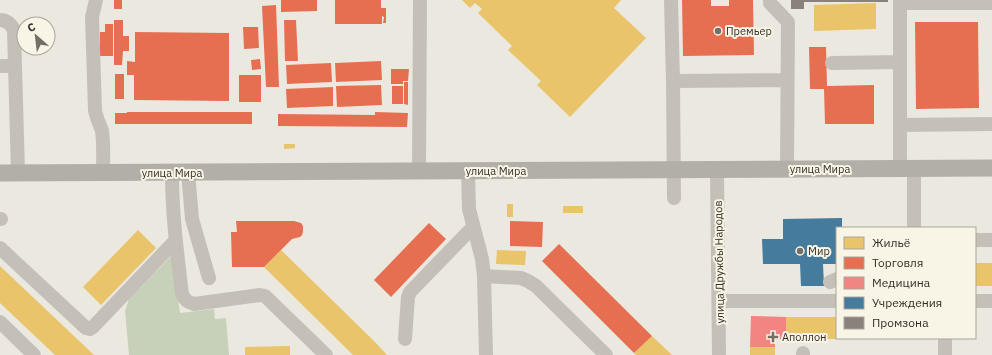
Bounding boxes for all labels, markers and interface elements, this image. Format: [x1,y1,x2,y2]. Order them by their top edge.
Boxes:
north arrow [16,16,56,56]
text: С [25,19,38,35]
place label: Премьер [726,24,772,38]
marker: Премьер [713,26,723,36]
street label: улица Мира [790,162,850,176]
street label: улица Мира [466,164,526,178]
street label: улица Мира [142,166,202,180]
street label: улица Дружбы Народов [711,200,727,324]
legend [836,227,976,339]
text: Жильё [872,235,911,250]
place label: Мир [808,244,830,258]
marker: Мир [795,246,805,256]
text: Торговля [872,255,923,270]
text: Медицина [872,275,931,290]
text: Учреждения [872,295,942,310]
text: Промзона [872,315,929,330]
place label: Аполлон [782,330,827,344]
marker: Аполлон [767,331,779,343]

